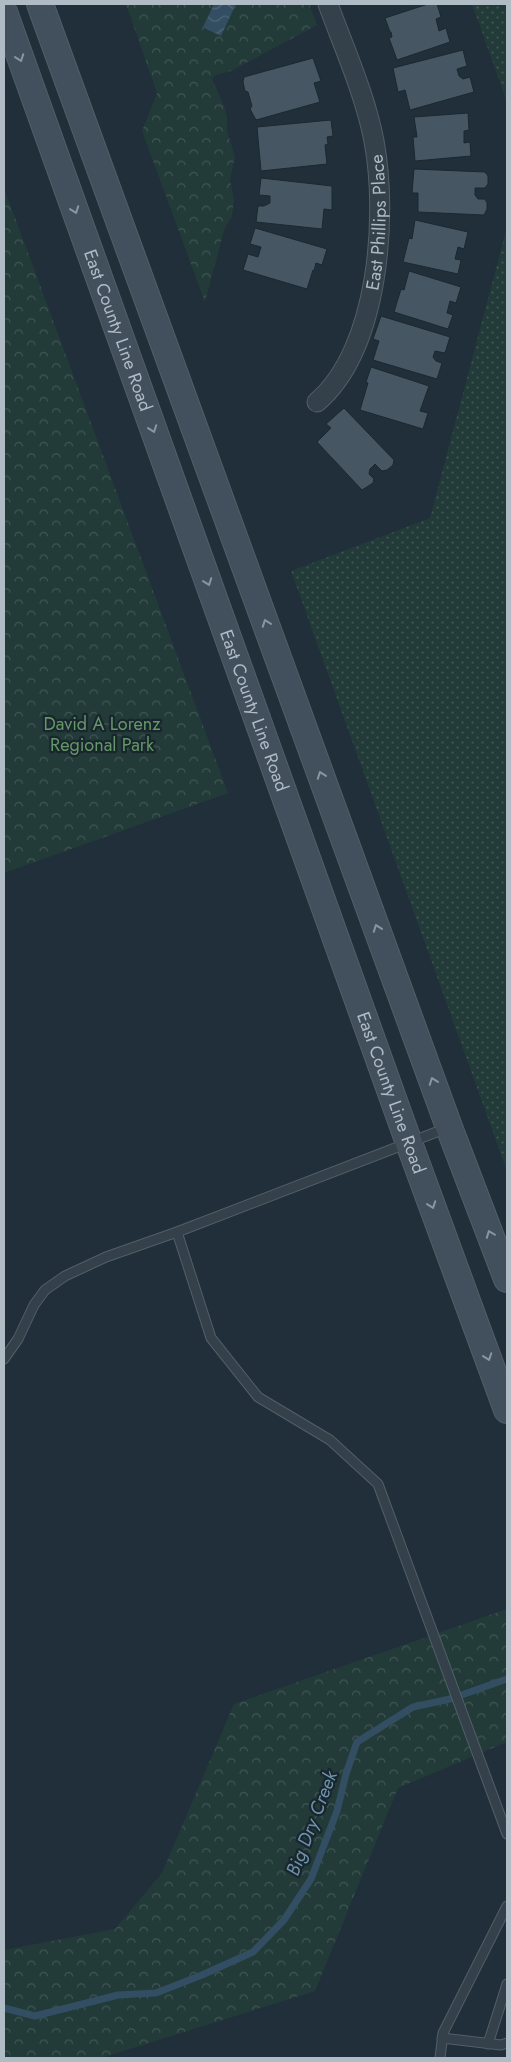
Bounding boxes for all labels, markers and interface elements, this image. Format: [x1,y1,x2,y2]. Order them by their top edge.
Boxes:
one-way arrow [14,53,24,61]
street label: East Phillips Place [359,153,393,292]
one-way arrow [69,206,79,214]
street label: East County Line Road [77,246,159,415]
one-way arrow [147,425,157,433]
one-way arrow [202,578,212,586]
one-way arrow [262,619,272,628]
street label: East County Line Road [213,626,295,795]
park label: David A Lorenz Regional Park [43,711,161,758]
one-way arrow [317,772,327,780]
one-way arrow [373,924,383,933]
street label: East County Line Road [350,1008,432,1177]
one-way arrow [429,1077,439,1086]
one-way arrow [426,1200,436,1209]
one-way arrow [486,1230,496,1239]
one-way arrow [482,1353,492,1361]
water label: Big Dry Creek [279,1766,344,1880]

